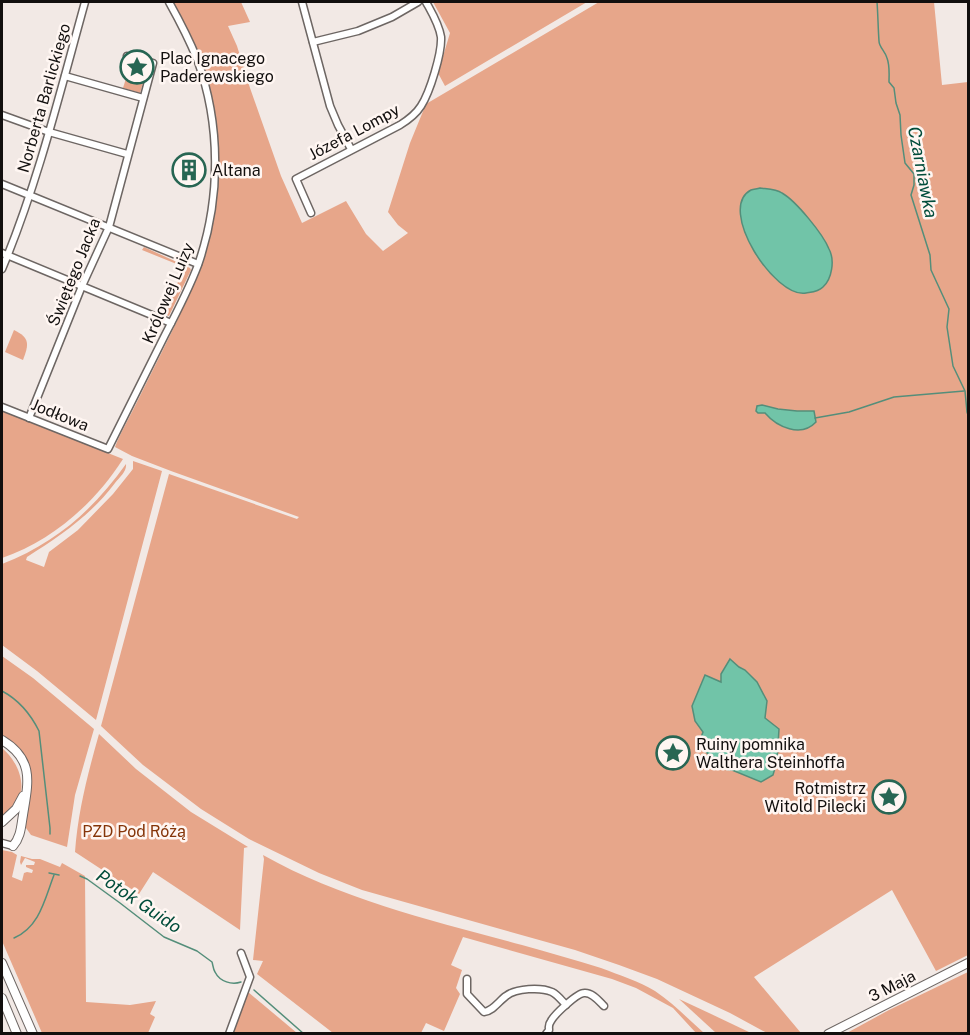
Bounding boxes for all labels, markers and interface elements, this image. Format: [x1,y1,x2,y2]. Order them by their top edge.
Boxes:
street label: Norberta Barlickiego [14,21,74,175]
place icon: Plac Ignacego Paderewskiego [119,49,155,85]
place label: Plac Ignacego Paderewskiego [160,49,274,86]
street label: Józefa Lompy [305,100,403,164]
water label: Czarniawka [904,124,942,220]
building icon: Altana [171,152,207,188]
place label: Altana [212,161,261,180]
street label: Świętego Jacka [43,215,104,329]
street label: Królowej Luizy [138,239,198,346]
street label: Jodłowa [29,395,91,435]
place icon: Ruiny pomnika Walthera Steinhoffa [655,735,691,771]
place label: Ruiny pomnika Walthera Steinhoffa [696,735,845,772]
place label: Rotmistrz Witold Pilecki [765,779,866,816]
place icon: Rotmistrz Witold Pilecki [871,779,907,815]
park label: PZD Pod Różą [82,822,186,841]
water label: Potok Guido [92,865,186,937]
street label: 3 Maja [865,966,919,1006]

